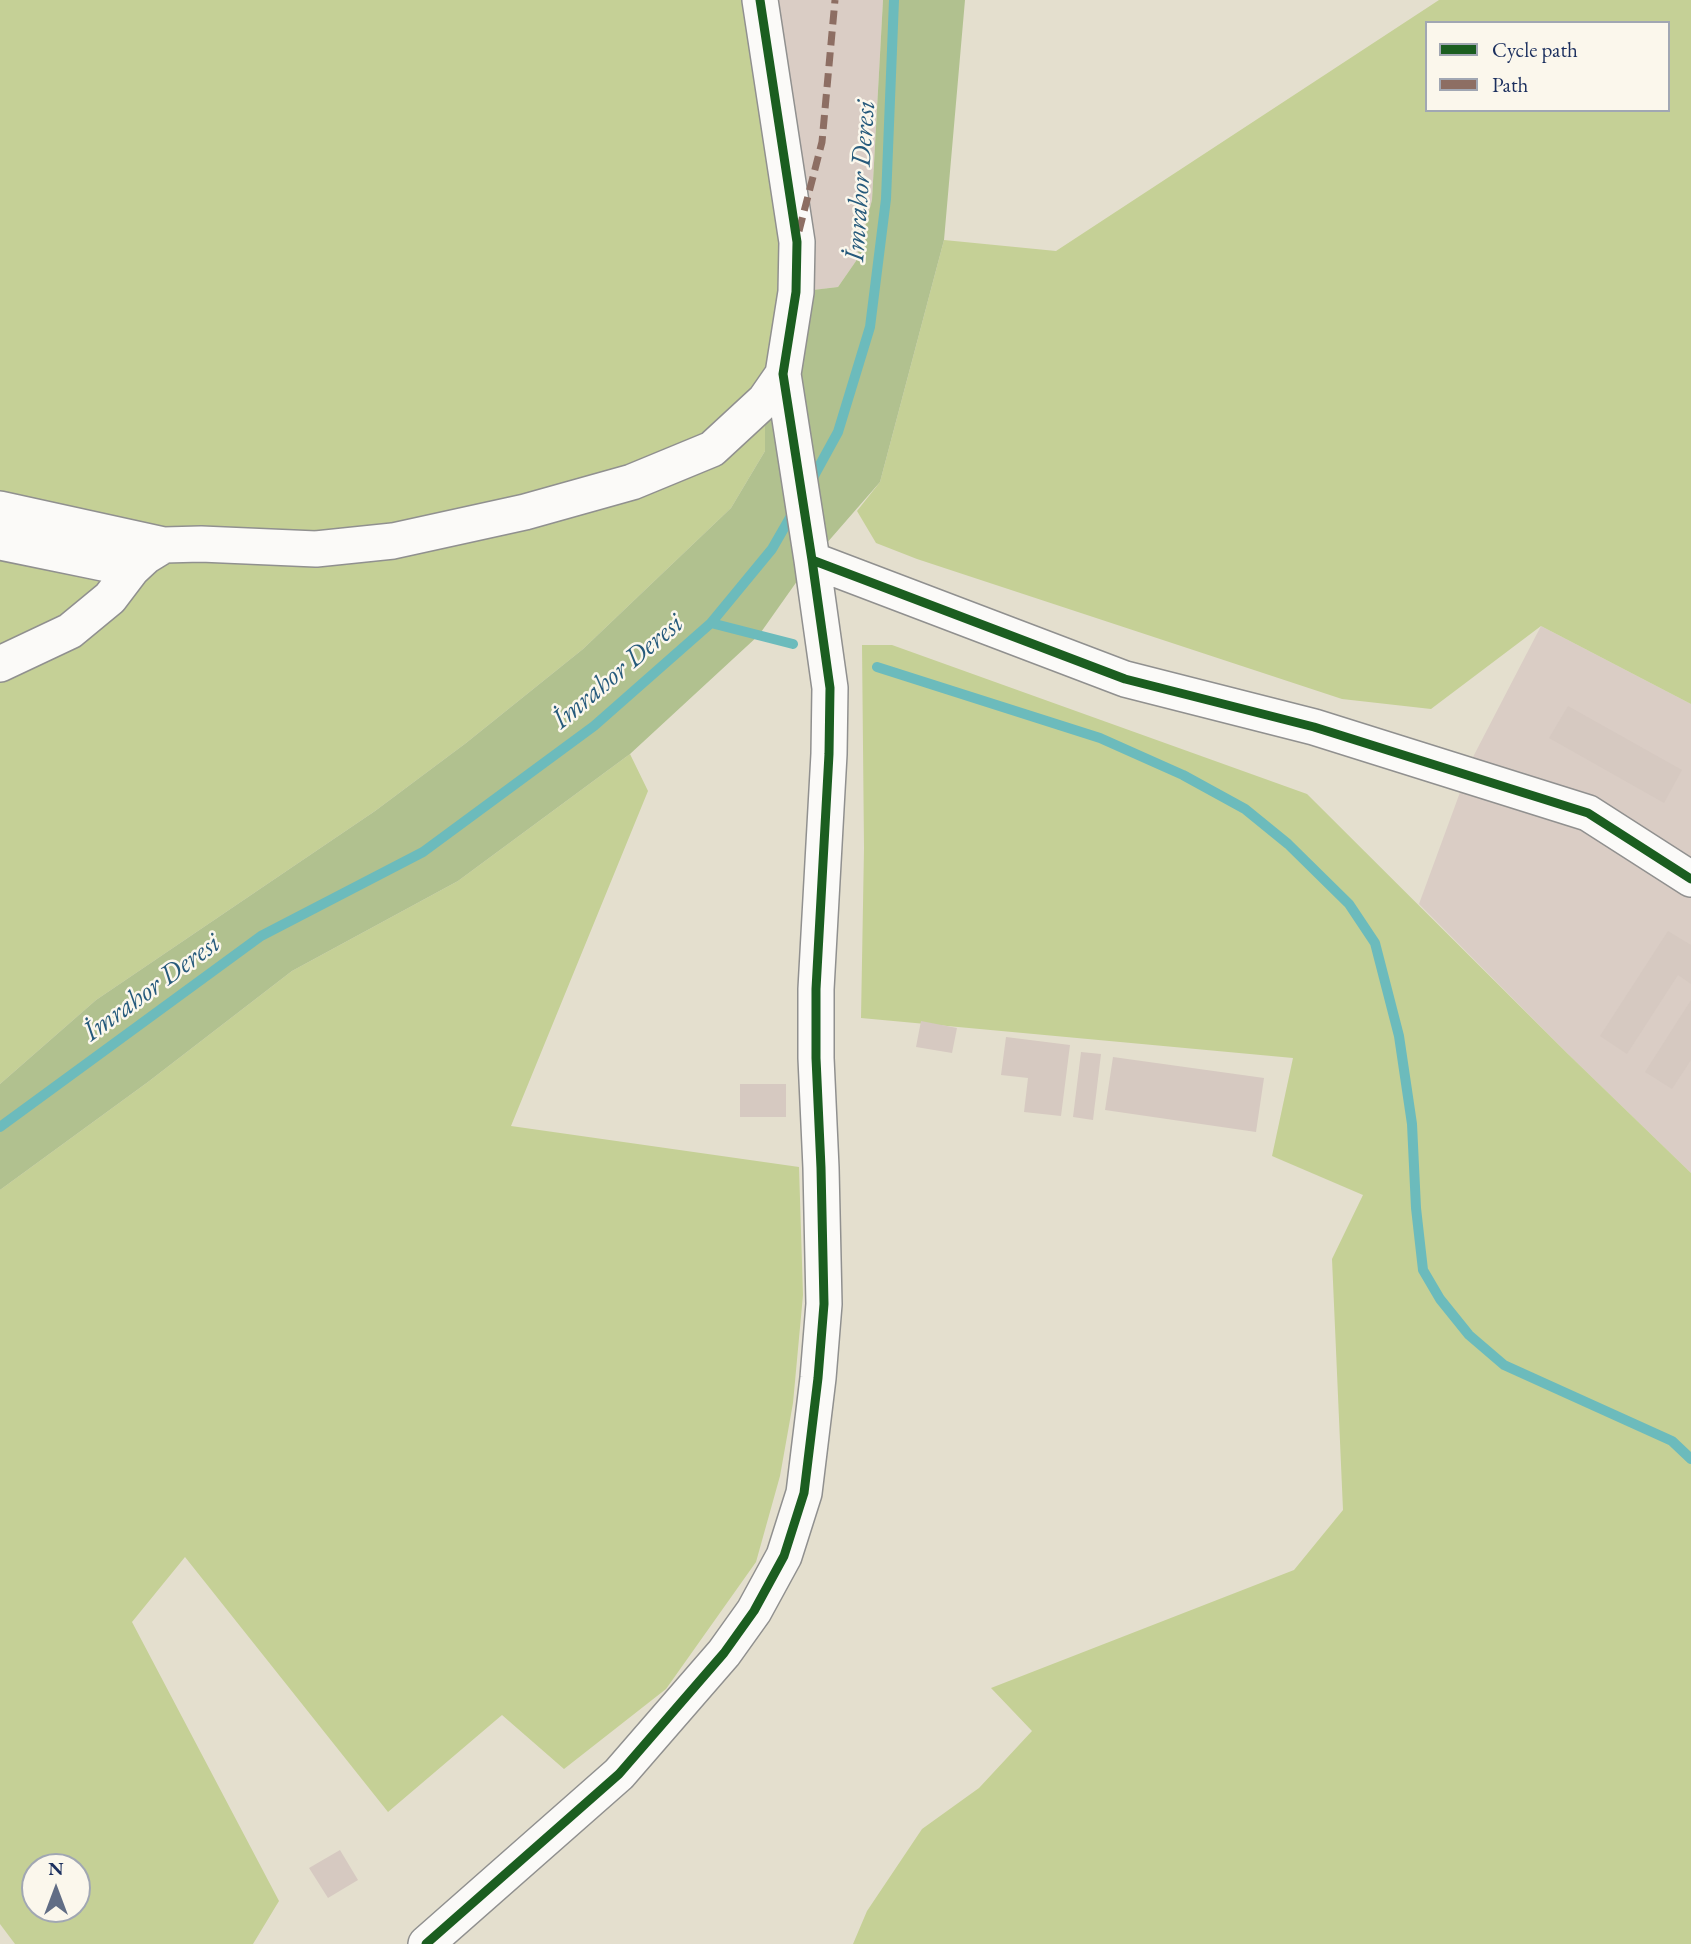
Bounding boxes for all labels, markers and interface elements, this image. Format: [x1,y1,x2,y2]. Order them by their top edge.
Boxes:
legend [1425,21,1670,112]
text: Cycle path [1492,36,1578,63]
text: Path [1492,71,1528,98]
water label: İmrahor Deresi [839,99,883,263]
water label: İmrahor Deresi [545,607,691,737]
water label: İmrahor Deresi [77,927,227,1049]
north arrow [21,1853,91,1923]
text: N [48,1856,64,1881]

